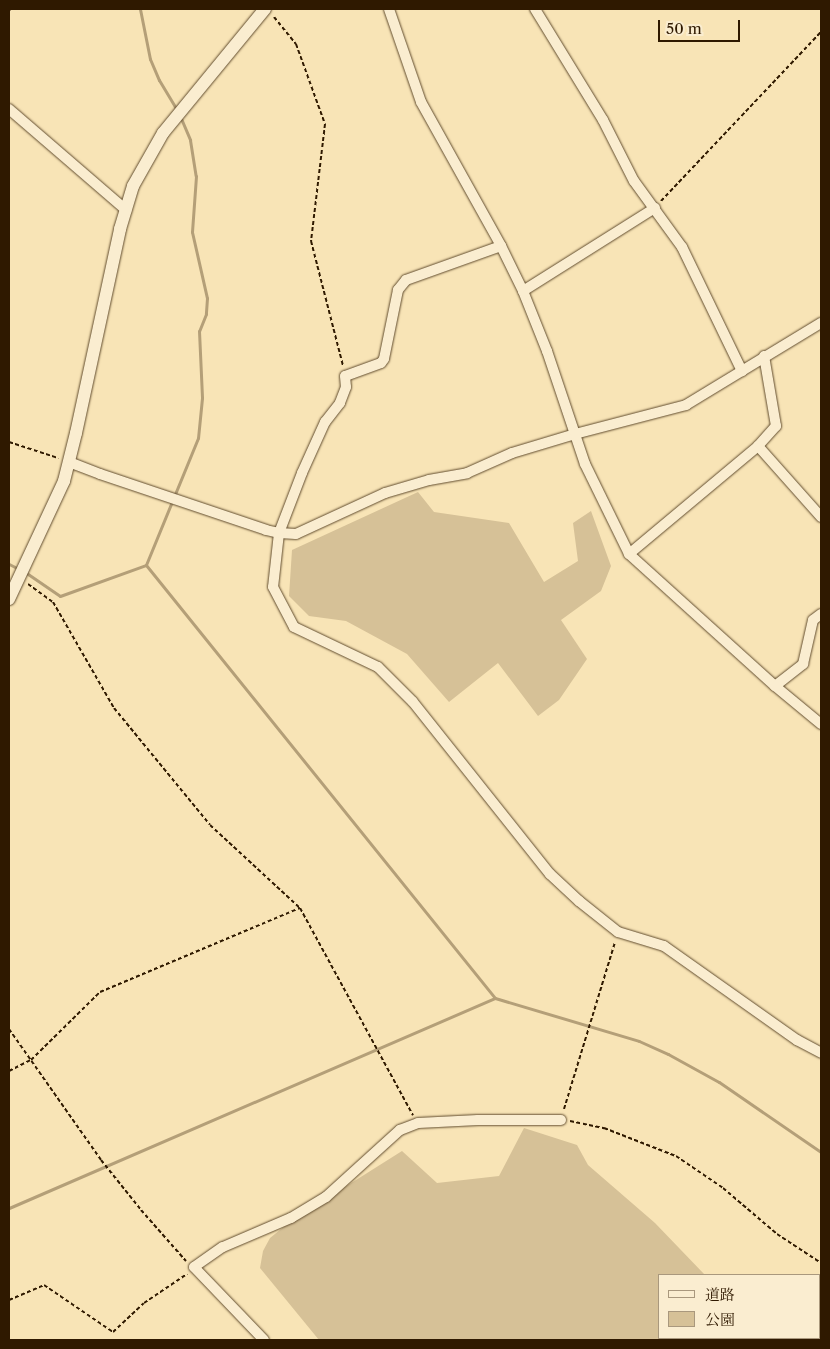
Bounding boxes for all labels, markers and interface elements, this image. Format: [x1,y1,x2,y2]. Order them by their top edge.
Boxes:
scale bar [660,10,742,42]
text: 50 m [666,19,702,38]
legend [658,1274,820,1339]
text: 道路 [705,1285,735,1304]
text: 公園 [705,1310,735,1329]

